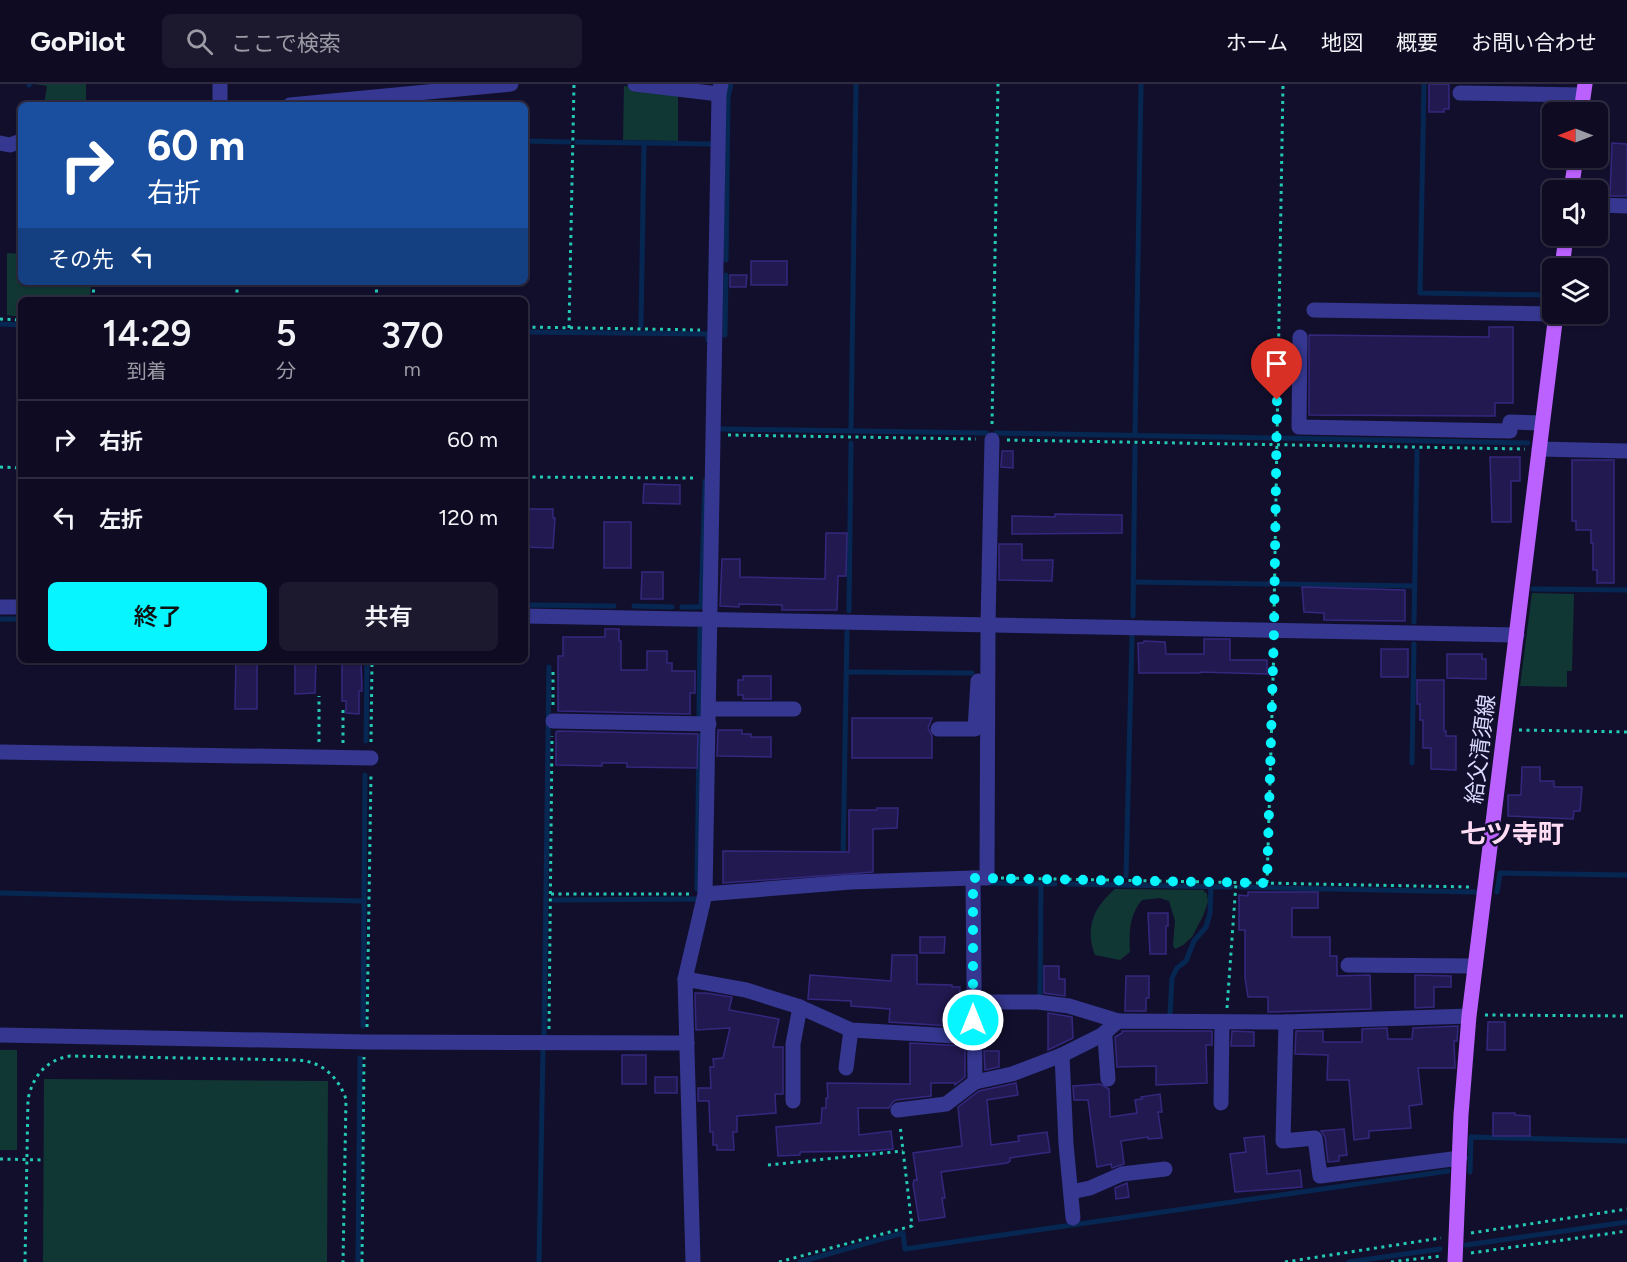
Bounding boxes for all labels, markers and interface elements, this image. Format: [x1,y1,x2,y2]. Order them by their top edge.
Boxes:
search box [162,14,582,68]
text: GoPilot [30,24,126,58]
icon: search [183,25,216,58]
text: ここで検索 [231,30,341,57]
text: ホーム [1226,30,1288,55]
text: 地図 [1321,30,1363,55]
text: 概要 [1396,30,1438,55]
text: お問い合わせ [1471,30,1597,55]
north arrow [1542,102,1608,168]
map controls [1542,102,1608,324]
text: 60 m [147,120,245,171]
icon: right [48,126,126,204]
text: 右折 [147,176,201,209]
button: sound [1542,180,1608,246]
icon: left [126,240,159,273]
text: その先 [48,246,114,273]
button: layers [1542,258,1608,324]
text: 14:29 [102,312,191,355]
text: 5 [276,312,297,355]
text: 370 [381,314,444,357]
pin [1251,338,1302,400]
icon: arrive [1260,347,1293,380]
text: m [404,357,421,381]
text: 到着 [127,359,167,383]
text: 分 [276,359,296,383]
icon: right [48,423,81,456]
text: 60 m [447,426,498,453]
text: 右折 [99,428,143,455]
icon: left [48,501,81,534]
text: 120 m [438,504,498,531]
text: 左折 [99,506,143,533]
button: 終了 [48,582,267,651]
button: 共有 [279,582,498,651]
street label: 給父清須線 [1460,693,1501,805]
district label: 七ツ寺町 [1460,818,1564,850]
position arrow [941,988,1005,1052]

